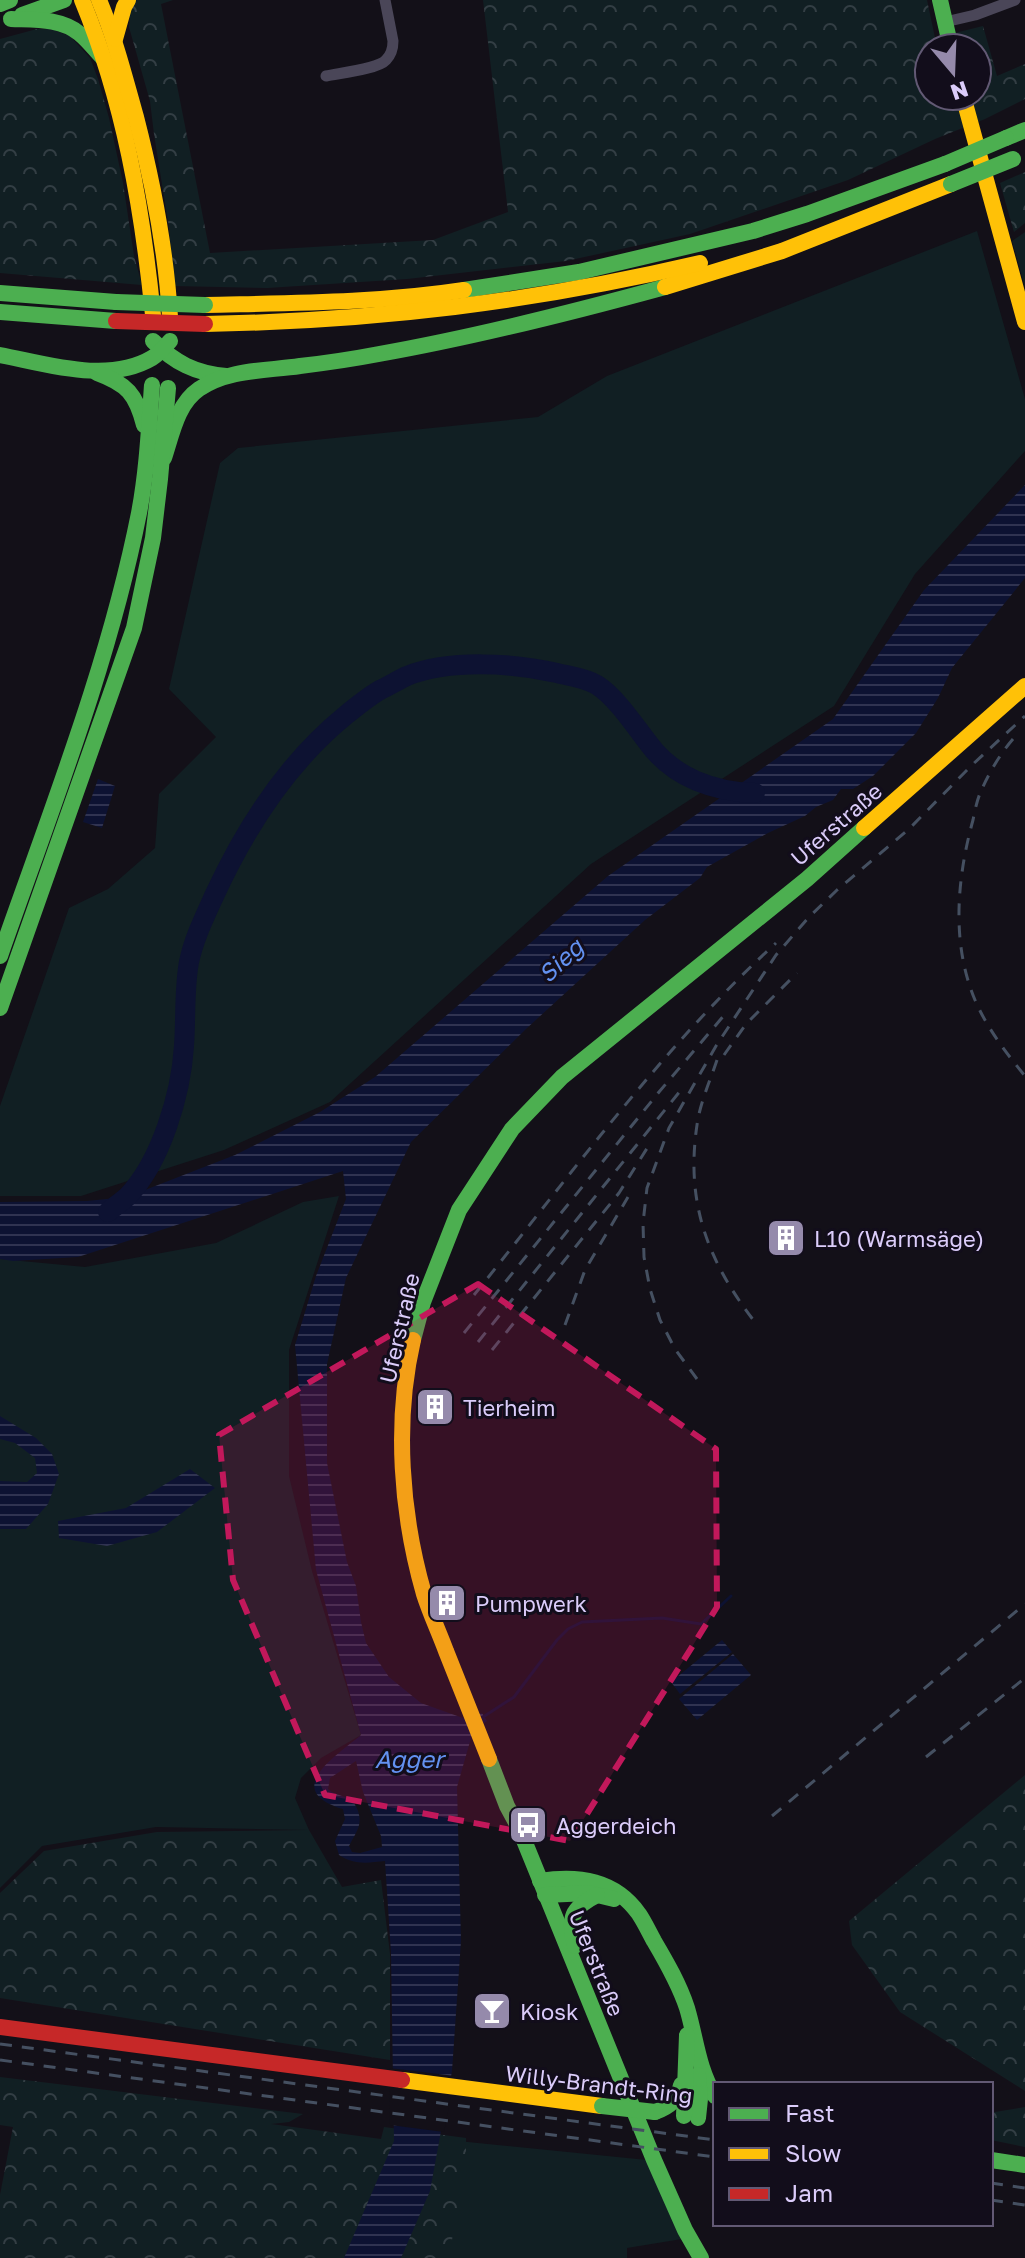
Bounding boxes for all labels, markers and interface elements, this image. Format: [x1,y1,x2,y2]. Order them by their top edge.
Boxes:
north arrow [913,32,993,112]
text: N [947,76,972,107]
street label: Uferstraße [785,777,887,871]
water label: Sieg [532,931,591,989]
building icon: L10 (Warmsäge) [765,1217,807,1259]
place label: L10 (Warmsäge) [814,1225,984,1252]
street label: Uferstraße [373,1270,425,1386]
building icon: Tierheim [414,1386,456,1428]
place label: Tierheim [463,1394,556,1421]
building icon: Pumpwerk [426,1582,468,1624]
place label: Pumpwerk [475,1590,587,1617]
water label: Agger [375,1744,447,1774]
bus stop icon: Aggerdeich [507,1804,549,1846]
place label: Aggerdeich [556,1812,676,1839]
street label: Uferstraße [564,1906,630,2020]
bar icon: Kiosk [471,1990,513,2032]
place label: Kiosk [520,1998,578,2025]
street label: Willy-Brandt-Ring [504,2059,694,2109]
legend [713,2082,993,2226]
text: Fast [785,2098,835,2127]
text: Slow [785,2138,841,2167]
text: Jam [785,2178,833,2207]

